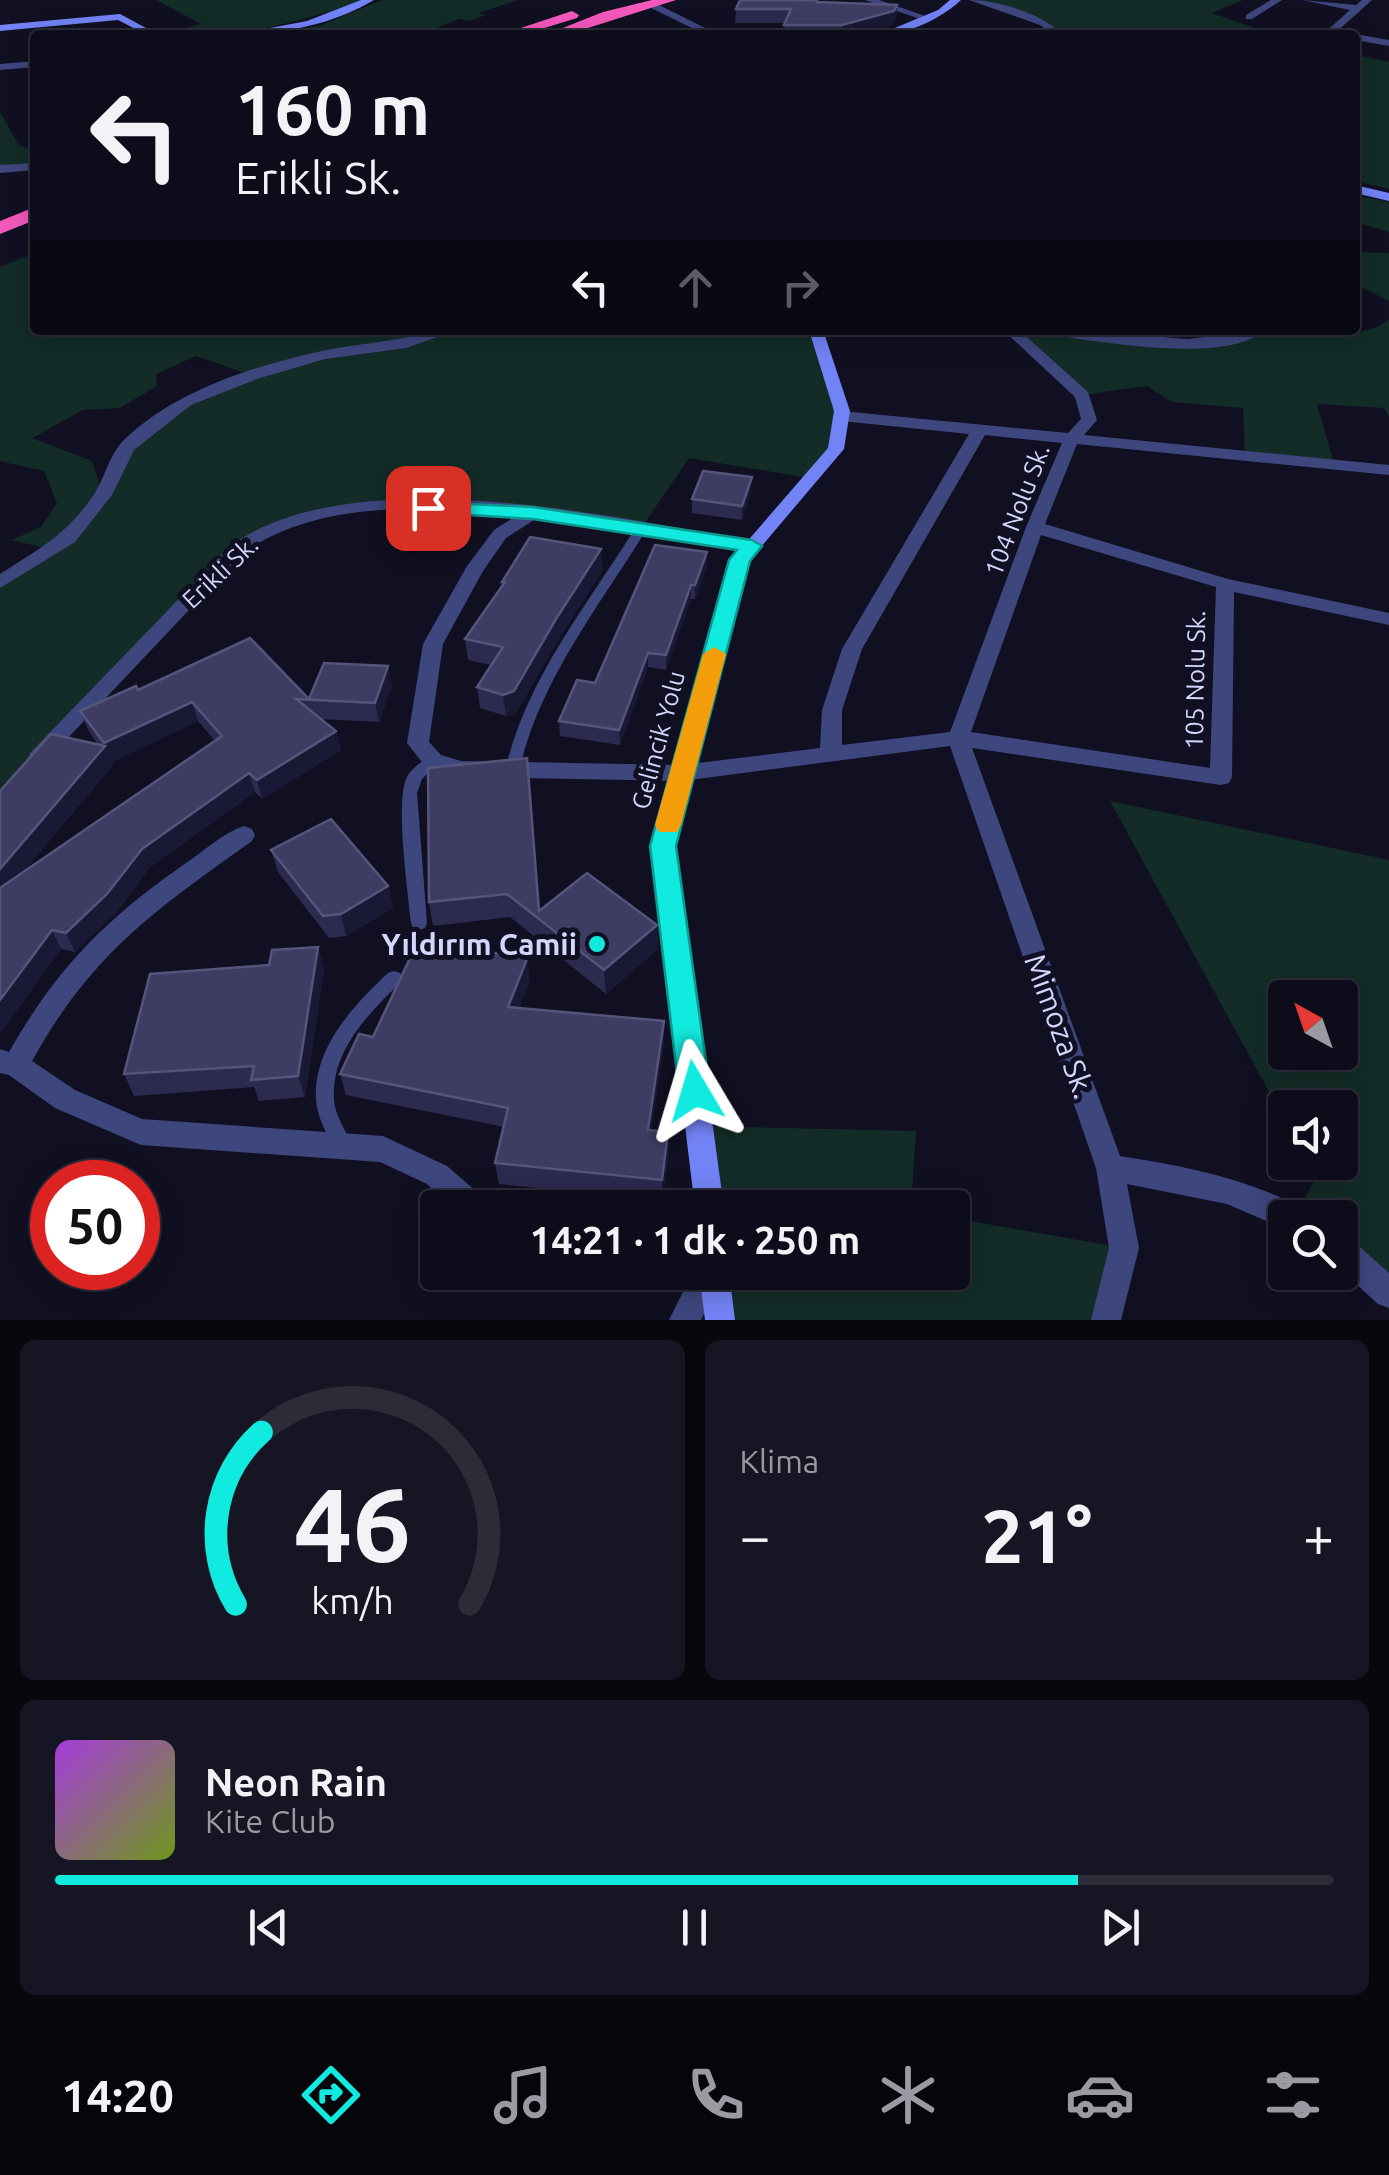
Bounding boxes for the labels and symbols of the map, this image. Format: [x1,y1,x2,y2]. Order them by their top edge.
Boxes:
street label: 104 Nolu Sk. [979,440,1055,580]
pin [386,466,471,551]
street label: Erikli Sk. [177,530,263,614]
street label: 105 Nolu Sk. [1180,610,1210,750]
street label: Gelincik Yolu [626,668,690,812]
place label: Yıldırım Camii [381,927,577,961]
marker: Yıldırım Camii [586,933,608,955]
street label: Mimoza Sk. [1018,949,1102,1103]
north arrow [1268,980,1358,1070]
position arrow [643,1039,747,1143]
speed limit sign: 50 [30,1160,160,1290]

